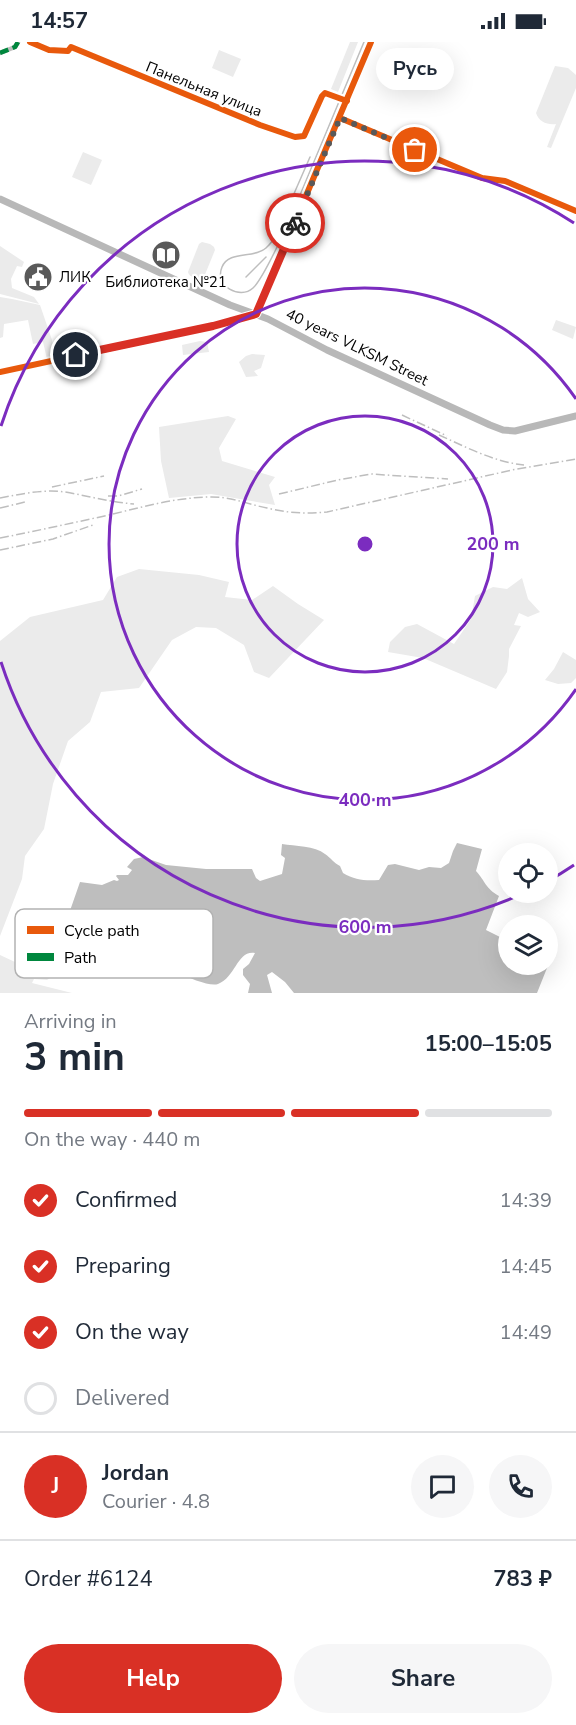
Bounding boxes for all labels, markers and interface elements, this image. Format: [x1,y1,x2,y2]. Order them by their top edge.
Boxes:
text: 14:57 [30,6,88,36]
callout: Русь [376,48,454,90]
text: Русь [393,55,437,82]
street label: Панельная улица [143,57,265,121]
pin [389,124,440,175]
icon: bag [398,133,431,166]
courier [265,193,325,253]
icon: bike [279,207,312,240]
library icon: Библиотека №21 [150,239,182,271]
public building icon: ЛИК [22,261,54,293]
place label: ЛИК [59,267,91,287]
place label: Библиотека №21 [105,272,227,292]
street label: 40 years VLKSM Street [282,304,432,391]
pin [50,329,101,380]
icon: home [59,338,92,371]
text: 200 m [466,532,520,556]
centre of rings [355,534,375,554]
text: 400 m [338,788,392,812]
map controls [498,843,558,975]
button: locate [498,843,558,903]
legend [15,909,213,978]
text: 600 m [338,915,392,939]
button: layers [498,915,558,975]
text: Cycle path [64,920,140,942]
text: Path [64,947,97,969]
text: Arriving in [24,1008,117,1035]
text: 15:00–15:05 [424,1029,552,1059]
text: 3 min [24,1031,125,1084]
text: On the way · 440 m [24,1126,200,1153]
icon: check [24,1184,57,1217]
text: Confirmed [75,1185,177,1215]
text: 14:39 [499,1187,552,1214]
icon: check [24,1250,57,1283]
text: Preparing [75,1251,171,1281]
text: 14:45 [499,1253,552,1280]
icon: check [24,1316,57,1349]
text: On the way [75,1317,189,1347]
text: 14:49 [499,1319,552,1346]
text: Delivered [75,1383,170,1413]
button: chat [411,1455,474,1518]
button: phone [489,1455,552,1518]
text: Jordan [102,1458,169,1488]
text: J [52,1471,59,1501]
text: Courier · 4.8 [102,1488,210,1515]
text: Order #6124 [24,1564,153,1594]
text: 783 ₽ [493,1564,552,1594]
button: Help [24,1644,282,1713]
button: Share [294,1644,552,1713]

